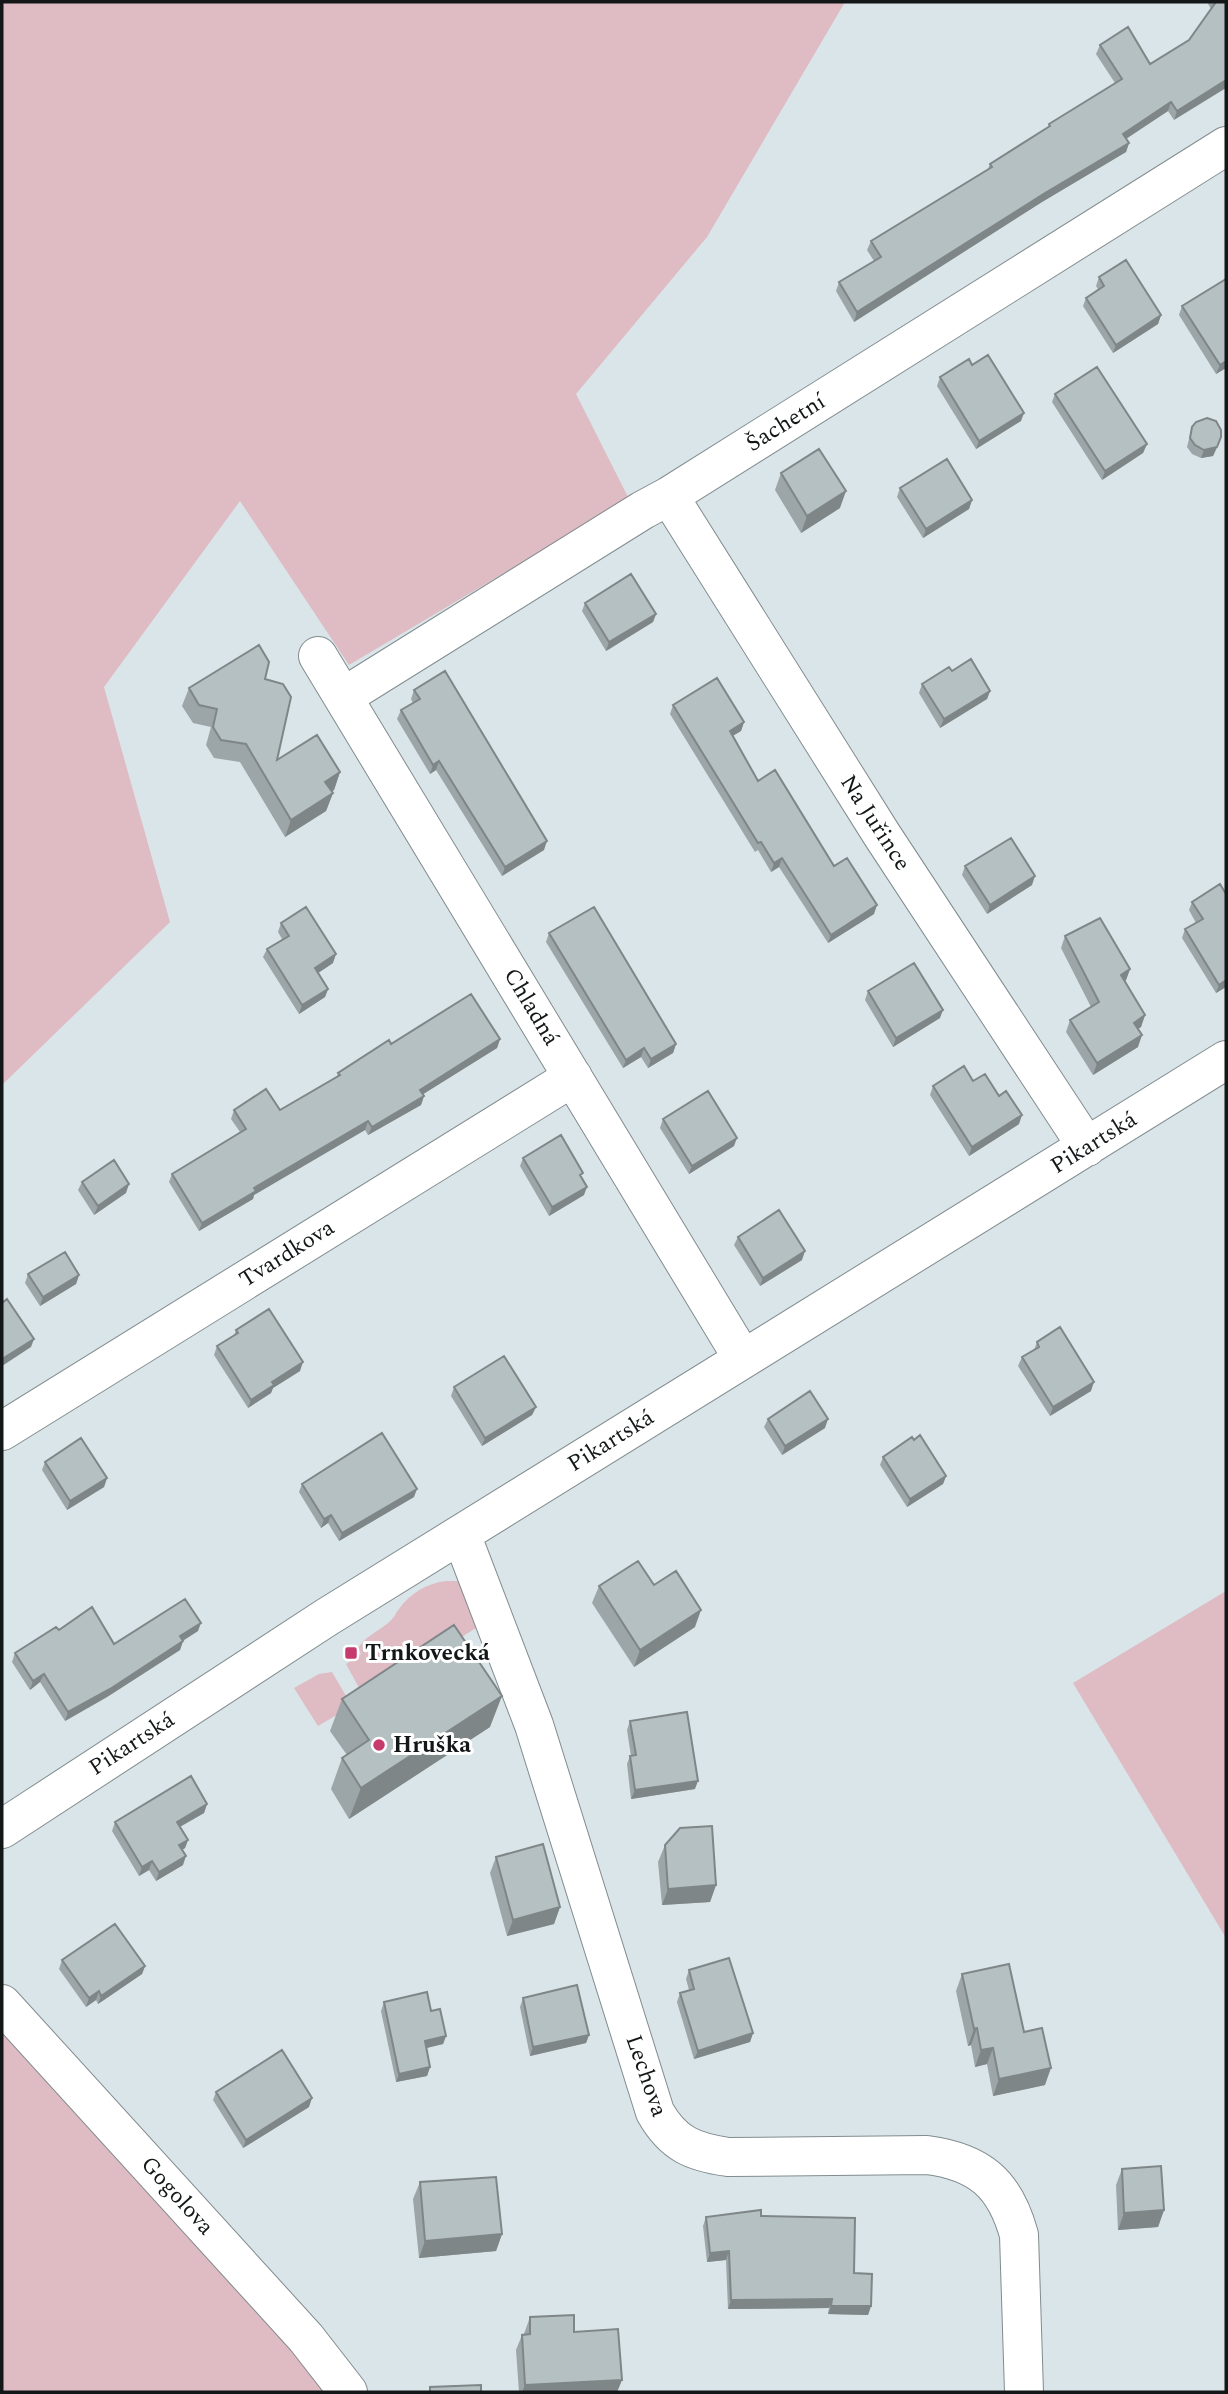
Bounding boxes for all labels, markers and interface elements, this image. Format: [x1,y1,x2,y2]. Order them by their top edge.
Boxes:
street label: Šachetní [739,384,834,461]
street label: Na Juřince [831,768,919,878]
street label: Chladná [494,961,568,1053]
street label: Pikartská [1044,1103,1144,1183]
street label: Tvardkova [232,1211,342,1297]
street label: Pikartská [561,1401,661,1481]
place label: Trnkovecká [365,1636,490,1671]
marker: Trnkovecká [343,1645,359,1661]
street label: Pikartská [82,1703,182,1785]
place label: Hruška [393,1728,471,1763]
marker: Hruška [371,1737,387,1753]
street label: Lechova [616,2030,676,2122]
street label: Gogolova [132,2149,222,2243]

